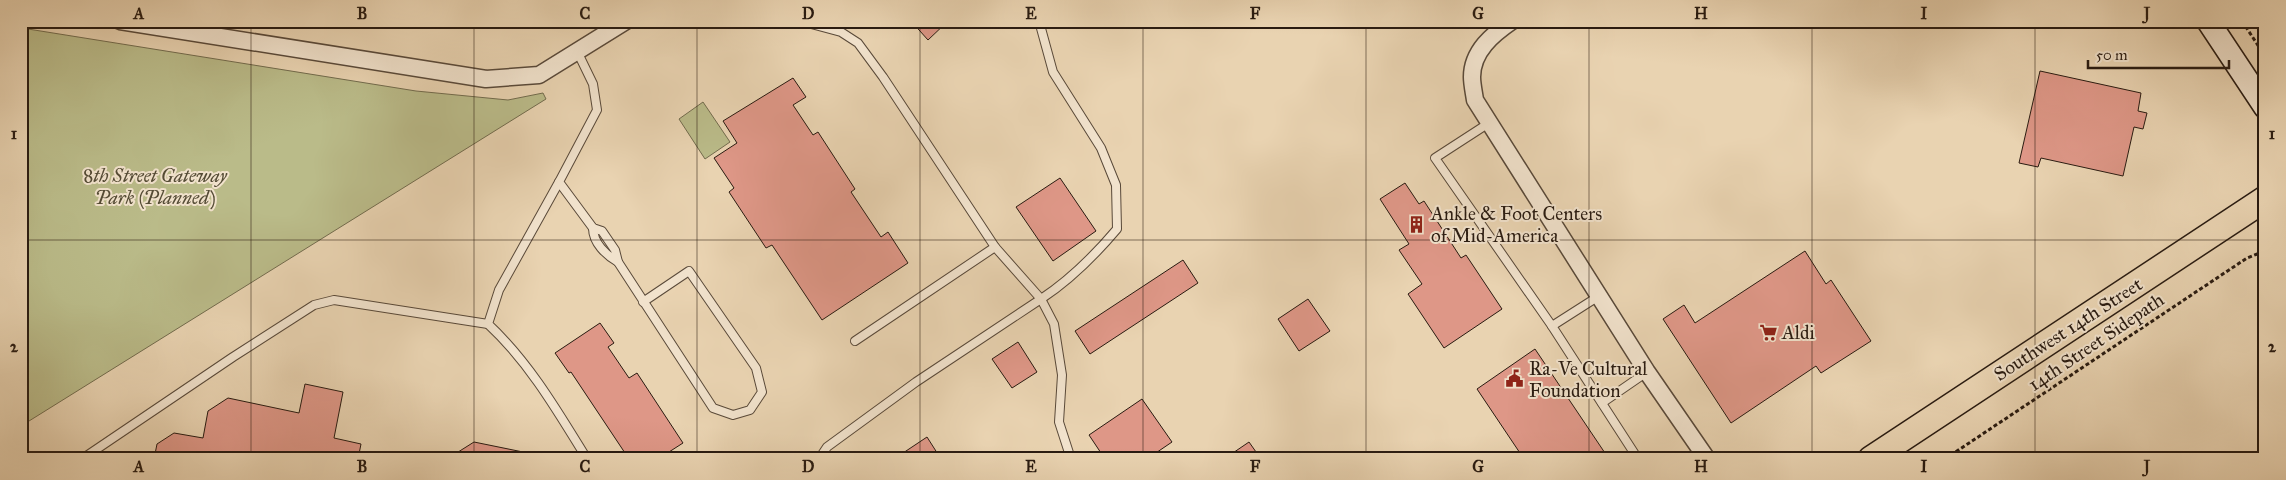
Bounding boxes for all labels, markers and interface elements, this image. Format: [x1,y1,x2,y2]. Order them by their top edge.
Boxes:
text: A [133,4,145,23]
text: B [357,4,367,23]
text: C [580,4,591,23]
text: D [802,4,815,23]
text: E [1025,4,1037,23]
text: F [1250,4,1261,23]
text: G [1472,4,1484,23]
text: H [1694,4,1708,23]
text: I [1921,4,1928,23]
text: J [2142,4,2151,24]
scale bar [2088,38,2230,70]
text: 50 m [2096,46,2128,64]
text: 1 [11,124,18,143]
text: 1 [2269,124,2276,143]
park label: 8th Street Gateway Park (Planned) [83,164,228,210]
place label: Ankle & Foot Centers of Mid-America [1430,202,1602,247]
building icon: Ankle & Foot Centers of Mid-America [1407,214,1427,234]
street label: Southwest 14th Street [1989,272,2147,386]
street label: 14th Street Sidepath [2024,288,2169,396]
place label: Aldi [1781,321,1815,344]
supermarket icon: Aldi [1758,322,1778,342]
text: 2 [10,337,19,356]
text: 2 [2268,337,2277,356]
place label: Ra-Ve Cultural Foundation [1529,357,1648,402]
public building icon: Ra-Ve Cultural Foundation [1505,369,1525,389]
text: A [133,457,145,476]
text: B [357,457,367,476]
text: C [580,457,591,476]
text: D [802,457,815,476]
text: E [1025,457,1037,476]
text: F [1250,457,1261,476]
text: G [1472,457,1484,476]
text: H [1694,457,1708,476]
text: I [1921,457,1928,476]
text: J [2142,457,2151,477]

